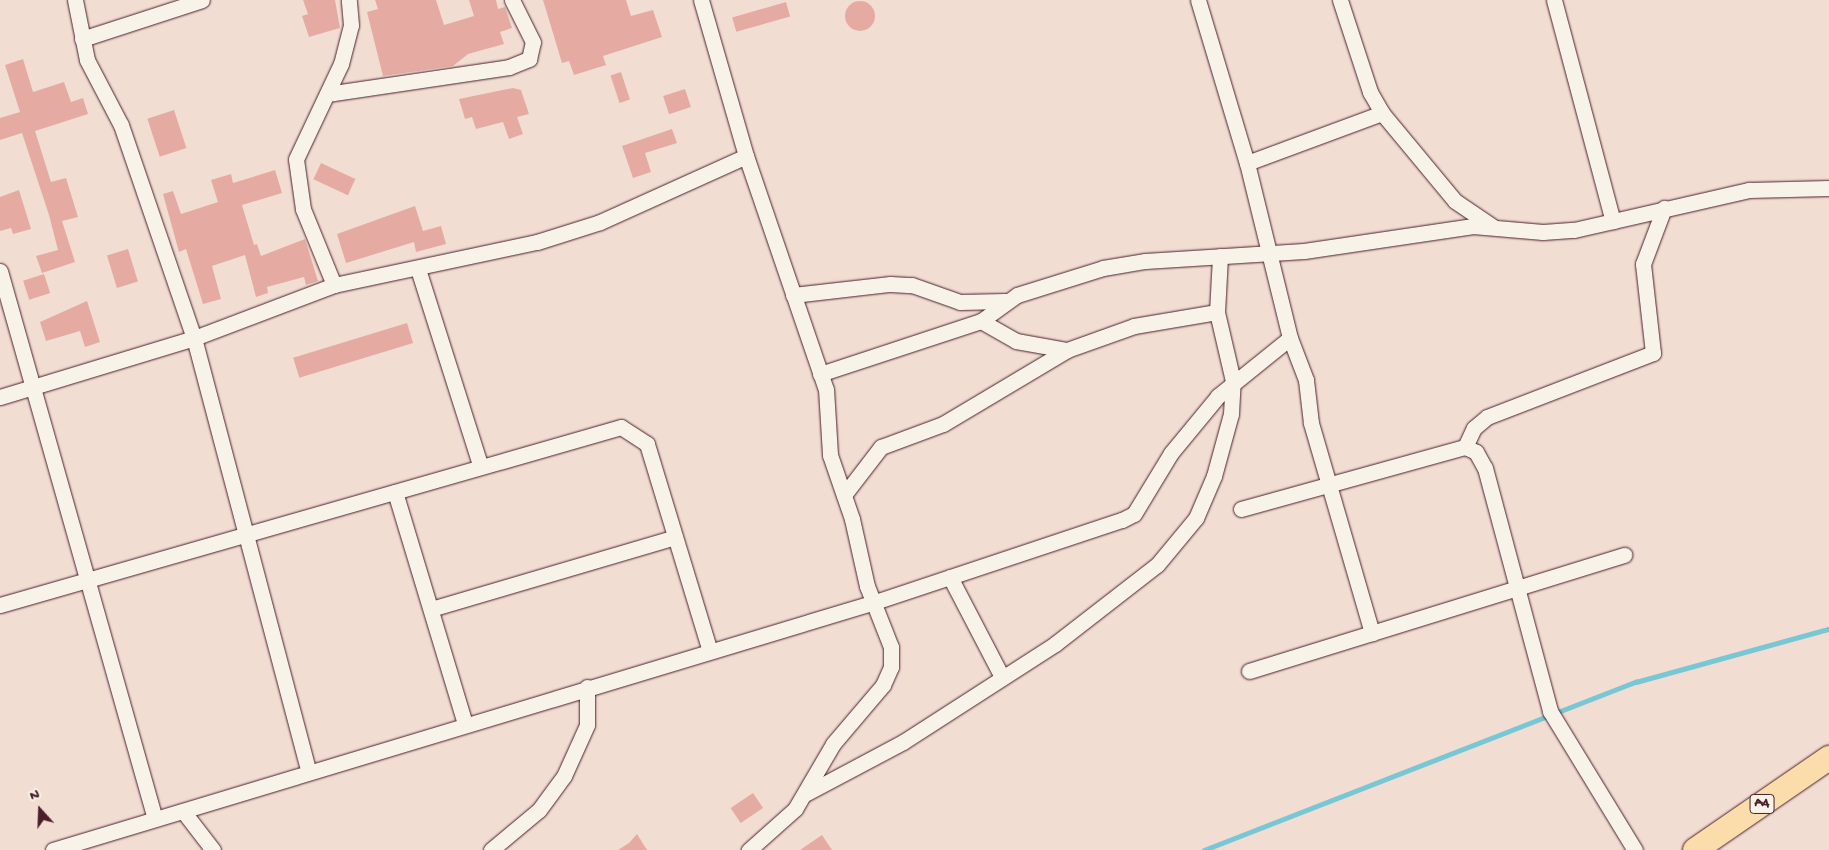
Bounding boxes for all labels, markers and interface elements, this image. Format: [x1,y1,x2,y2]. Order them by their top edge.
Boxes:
north arrow [15,785,65,835]
text: N [27,786,42,805]
road number: A4 [1750,792,1774,816]

